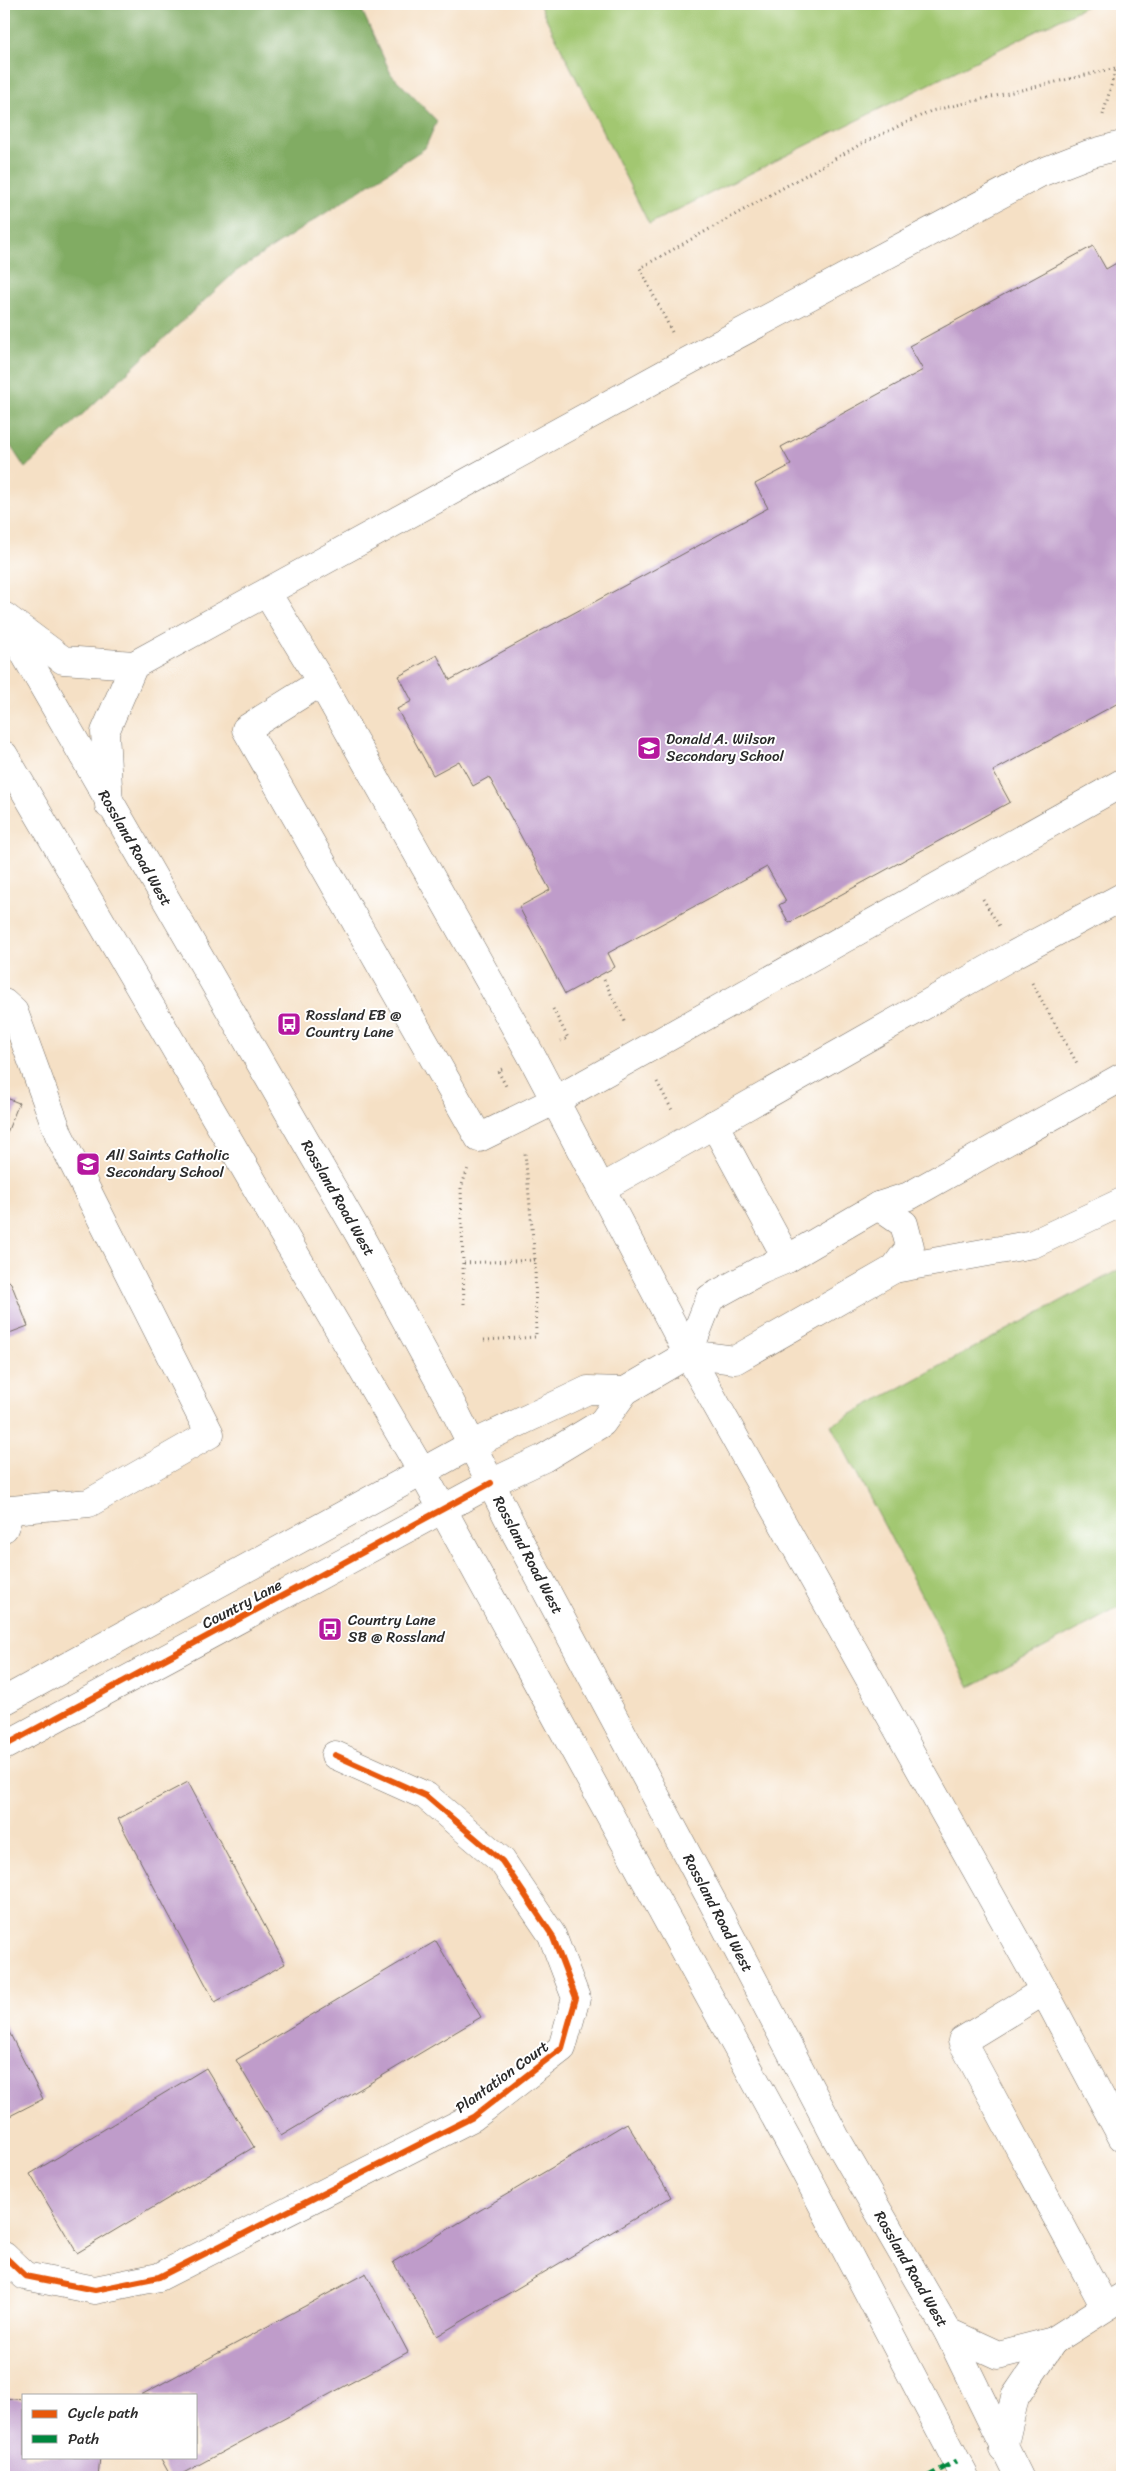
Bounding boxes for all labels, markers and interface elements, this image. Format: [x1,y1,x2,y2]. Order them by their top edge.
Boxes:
place label: Donald A. Wilson Secondary School [666,726,785,769]
school or university icon: Donald A. Wilson Secondary School [636,735,662,761]
street label: Rossland Road West [91,785,179,912]
place label: Rossland EB @ Country Lane [306,1002,402,1045]
bus stop icon: Rossland EB @ Country Lane [276,1011,302,1037]
street label: Rossland Road West [294,1135,382,1262]
place label: All Saints Catholic Secondary School [105,1142,230,1185]
school or university icon: All Saints Catholic Secondary School [75,1151,101,1177]
street label: Rossland Road West [486,1491,570,1619]
street label: Country Lane [197,1572,287,1636]
place label: Country Lane SB @ Rossland [348,1607,446,1650]
bus stop icon: Country Lane SB @ Rossland [317,1616,343,1642]
street label: Rossland Road West [676,1849,760,1977]
street label: Plantation Court [450,2034,555,2120]
street label: Rossland Road West [867,2206,955,2333]
legend [22,2394,198,2458]
text: Cycle path [68,2400,139,2426]
text: Path [68,2426,99,2452]

